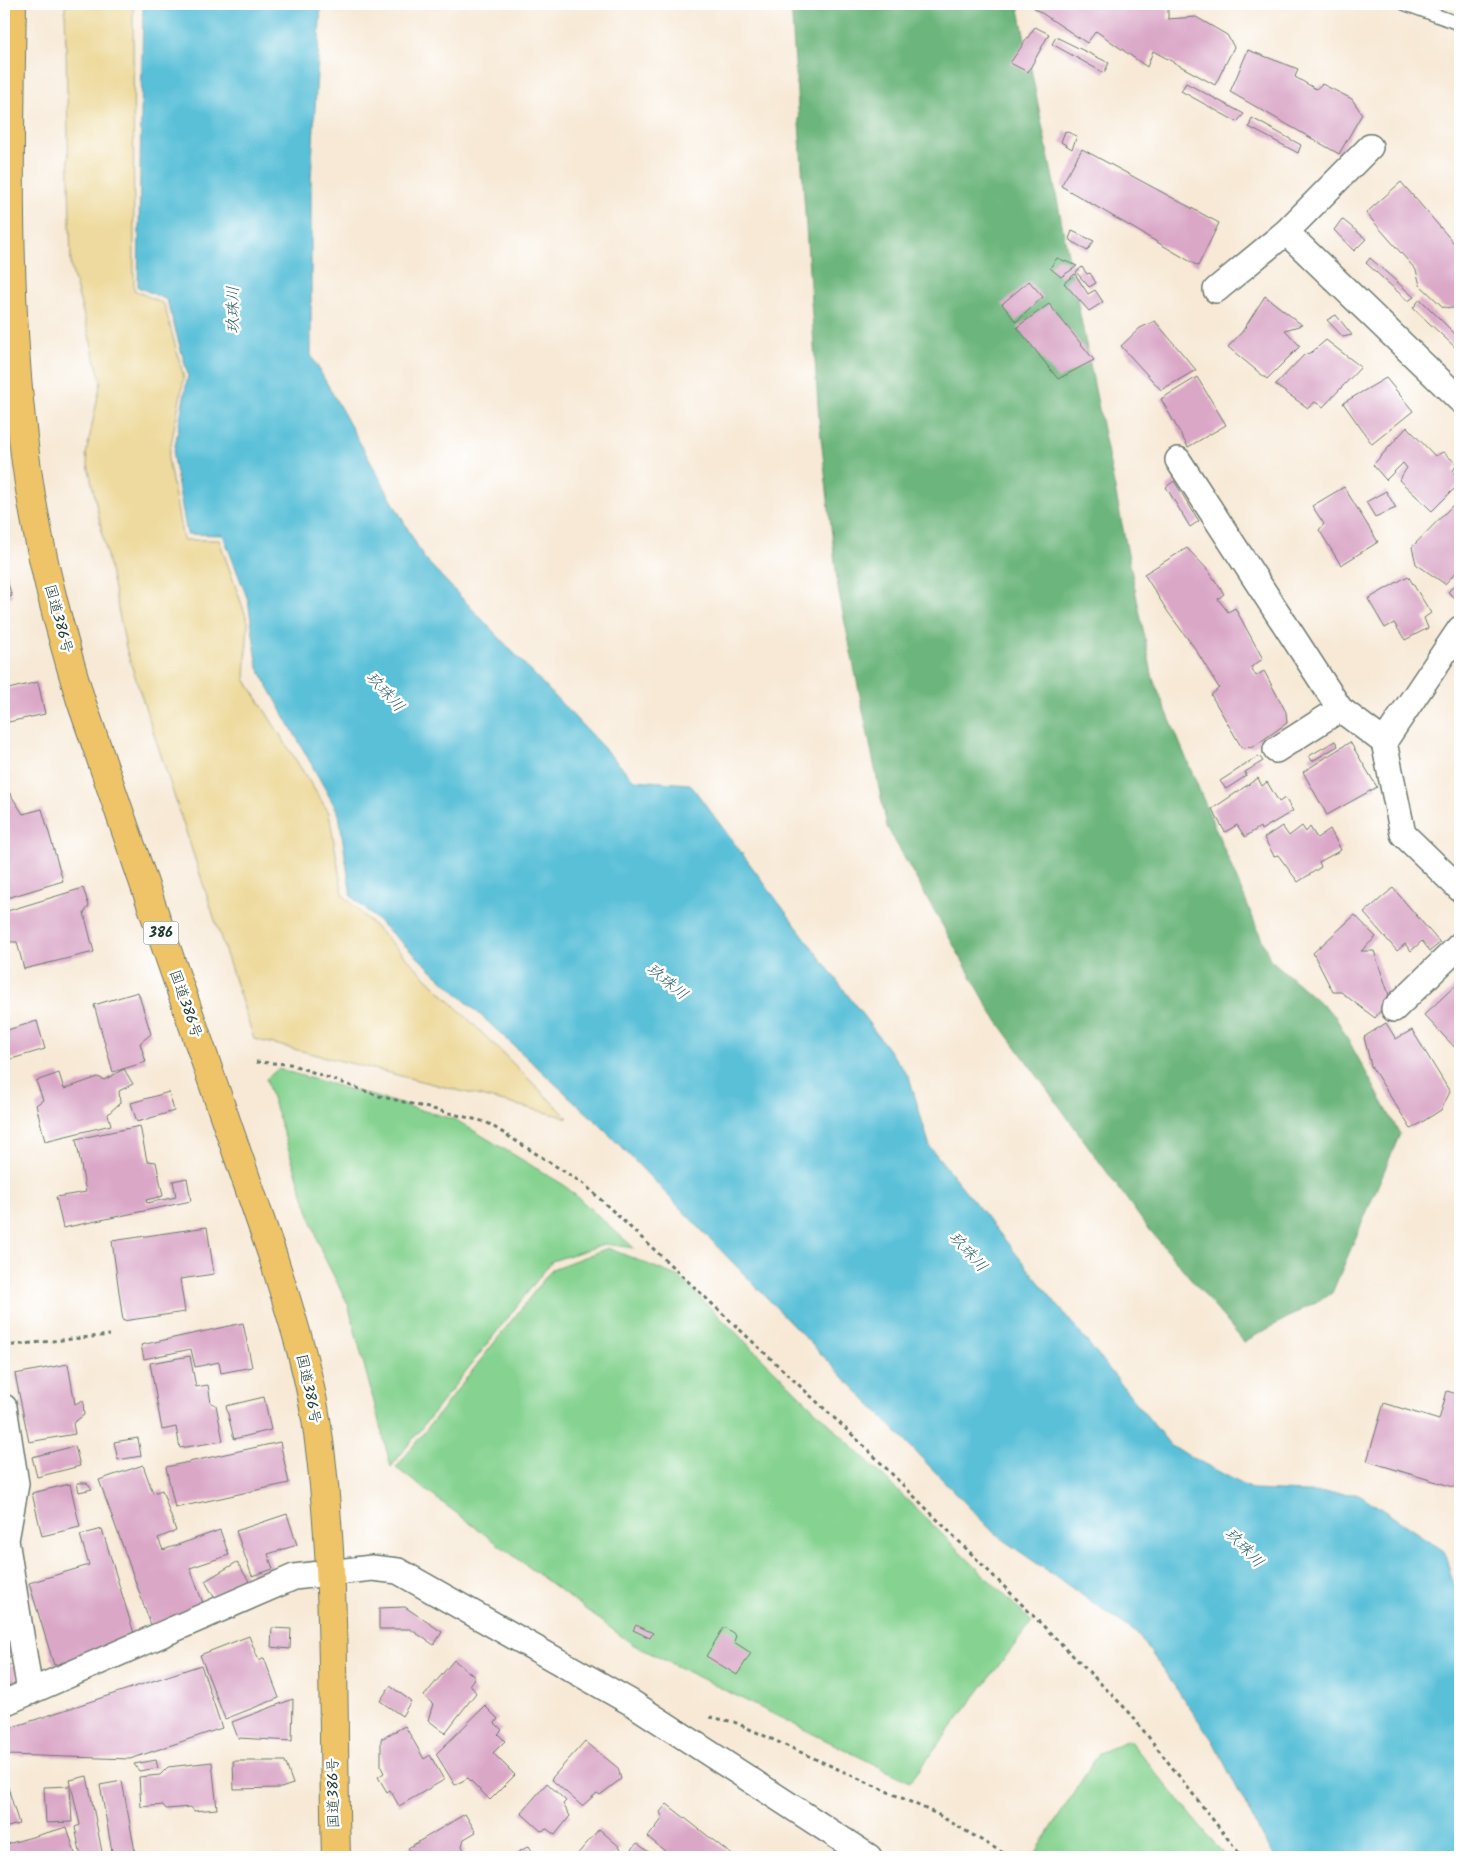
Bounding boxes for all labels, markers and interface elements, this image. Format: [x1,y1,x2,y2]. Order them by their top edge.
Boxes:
water label: 玖珠川 [221,286,246,334]
street label: 国道386号 [37,582,79,656]
water label: 玖珠川 [360,666,410,718]
road number: 386 [144,921,178,944]
water label: 玖珠川 [641,957,693,1007]
street label: 国道386号 [162,967,208,1041]
water label: 玖珠川 [943,1226,993,1278]
street label: 国道386号 [289,1352,327,1426]
water label: 玖珠川 [1218,1522,1270,1574]
street label: 国道386号 [321,1757,347,1829]

